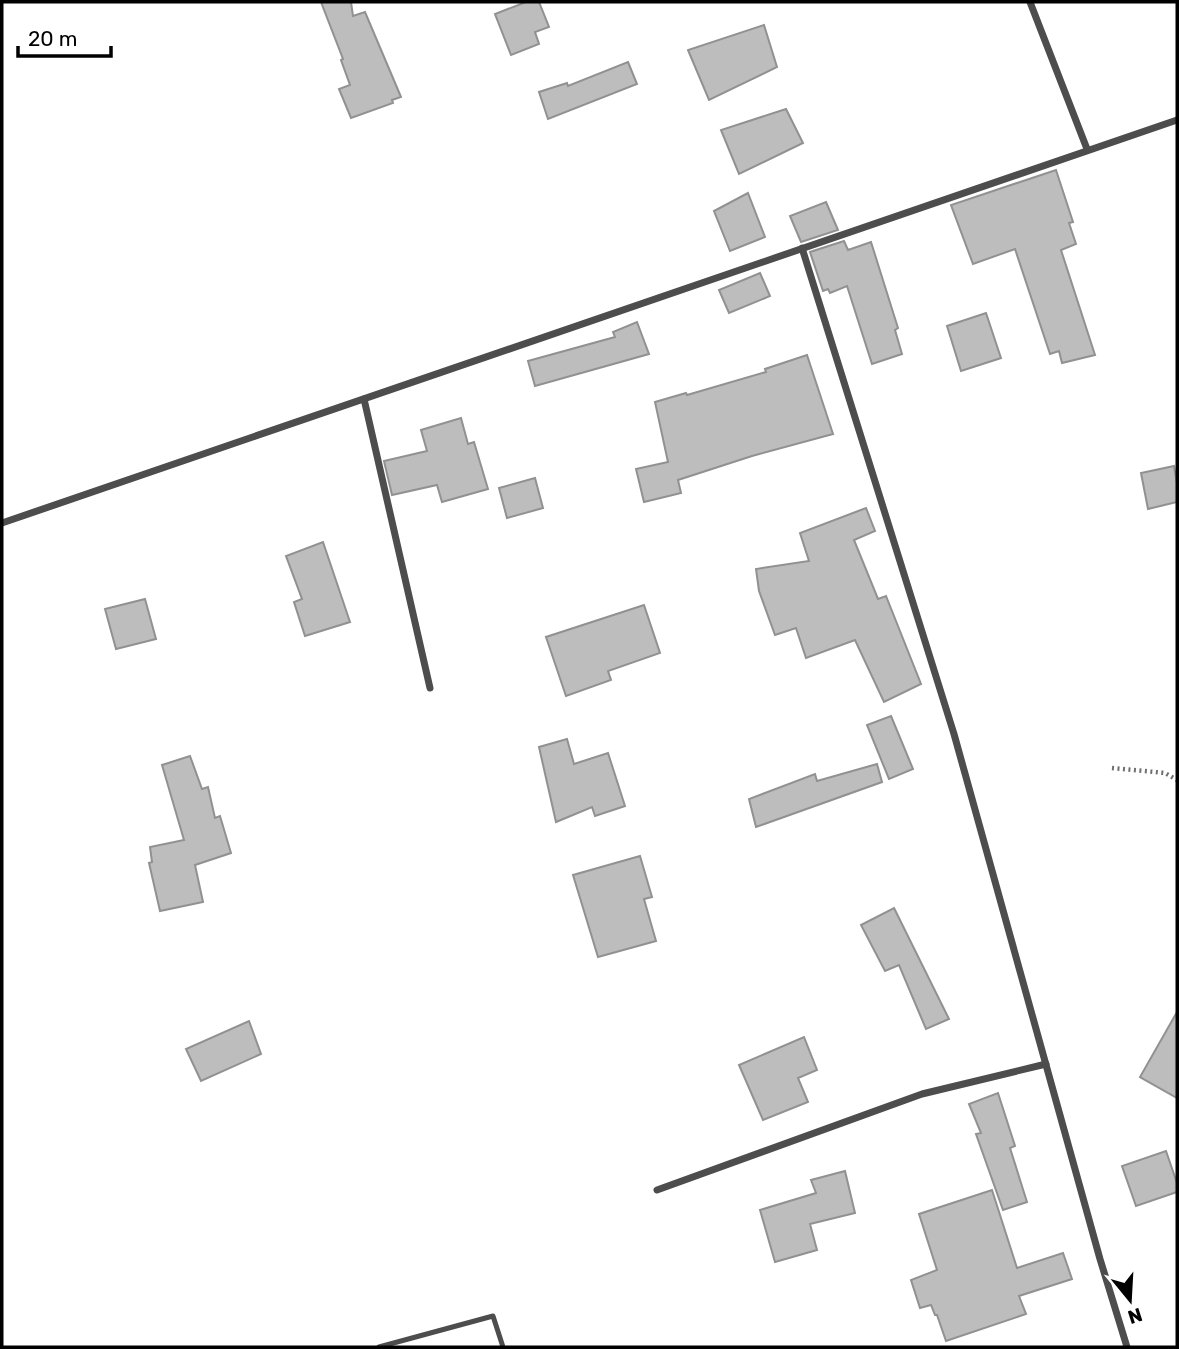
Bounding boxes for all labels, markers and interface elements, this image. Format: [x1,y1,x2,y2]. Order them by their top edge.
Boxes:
scale bar [18,14,110,58]
text: 20 m [28,26,77,51]
north arrow [1095,1265,1165,1335]
text: N [1125,1303,1145,1329]

